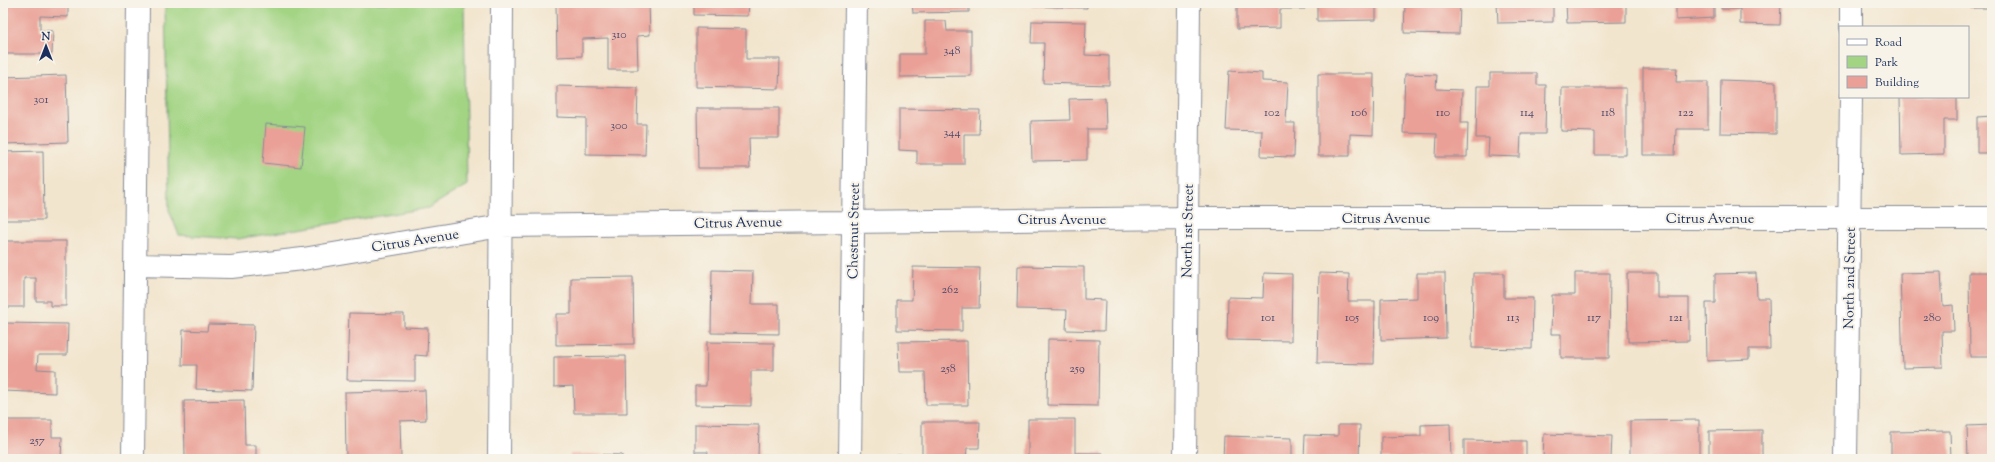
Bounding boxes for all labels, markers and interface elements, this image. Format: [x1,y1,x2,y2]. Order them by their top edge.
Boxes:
north arrow [26,26,66,66]
house number: 310 [611,26,627,44]
legend [1839,26,1969,98]
text: N [41,29,51,45]
text: Road [1875,34,1902,52]
house number: 348 [944,42,960,60]
text: Park [1875,54,1898,72]
text: Building [1875,74,1919,92]
house number: 301 [33,91,49,109]
house number: 102 [1264,104,1280,122]
house number: 106 [1351,104,1367,122]
house number: 110 [1436,104,1450,122]
house number: 114 [1520,104,1534,122]
house number: 118 [1601,104,1615,122]
house number: 122 [1678,104,1694,122]
house number: 300 [610,117,628,135]
house number: 344 [944,124,960,142]
street label: Chestnut Street [844,183,866,279]
street label: North 1st Street [1178,184,1200,278]
street label: Citrus Avenue [1342,210,1430,230]
street label: Citrus Avenue [1666,210,1754,230]
street label: Citrus Avenue [1018,211,1106,231]
street label: Citrus Avenue [694,213,782,235]
street label: Citrus Avenue [370,225,461,259]
street label: North 2nd Street [1840,227,1862,329]
house number: 262 [941,281,959,299]
house number: 101 [1261,309,1275,327]
house number: 105 [1345,309,1359,327]
house number: 109 [1423,309,1439,327]
house number: 113 [1506,309,1520,327]
house number: 117 [1587,309,1601,327]
house number: 121 [1669,309,1683,327]
house number: 280 [1923,309,1941,327]
house number: 258 [940,360,956,378]
house number: 259 [1069,360,1085,378]
house number: 257 [29,432,45,450]

